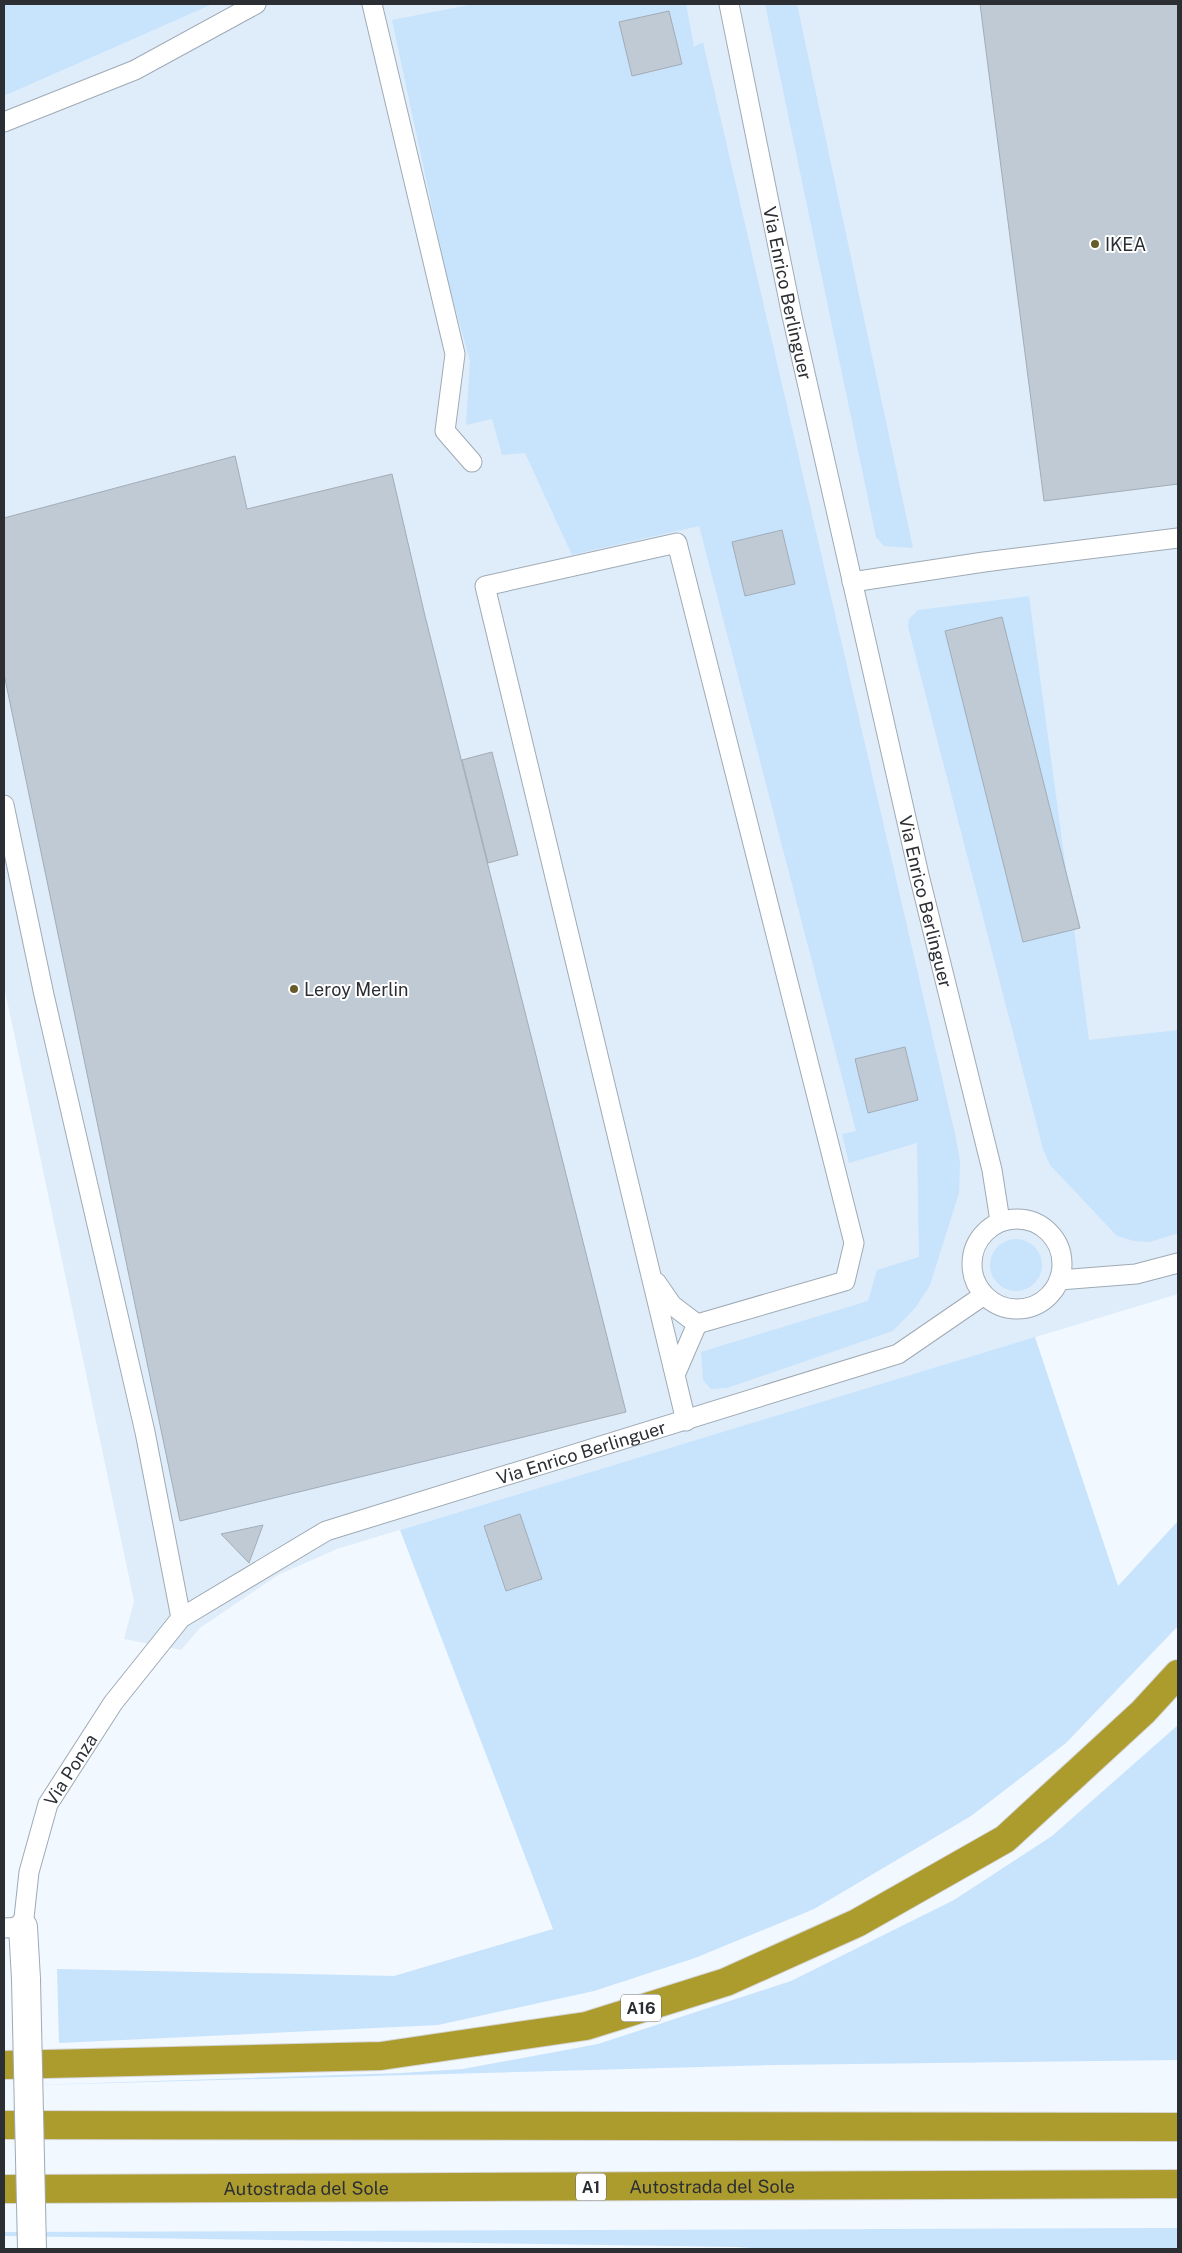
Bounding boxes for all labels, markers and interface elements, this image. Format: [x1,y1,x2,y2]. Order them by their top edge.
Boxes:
street label: Via Enrico Berlinguer [760,205,817,382]
place label: IKEA [1105,234,1146,255]
marker: IKEA [1089,238,1101,250]
street label: Via Enrico Berlinguer [895,813,957,990]
place label: Leroy Merlin [304,979,409,1000]
marker: Leroy Merlin [288,983,300,995]
street label: Via Enrico Berlinguer [494,1416,668,1488]
street label: Via Ponza [39,1730,101,1809]
road number: A16 [621,1995,661,2022]
road number: A1 [576,2174,606,2200]
street label: Autostrada del Sole [629,2175,795,2197]
street label: Autostrada del Sole [223,2177,389,2199]

